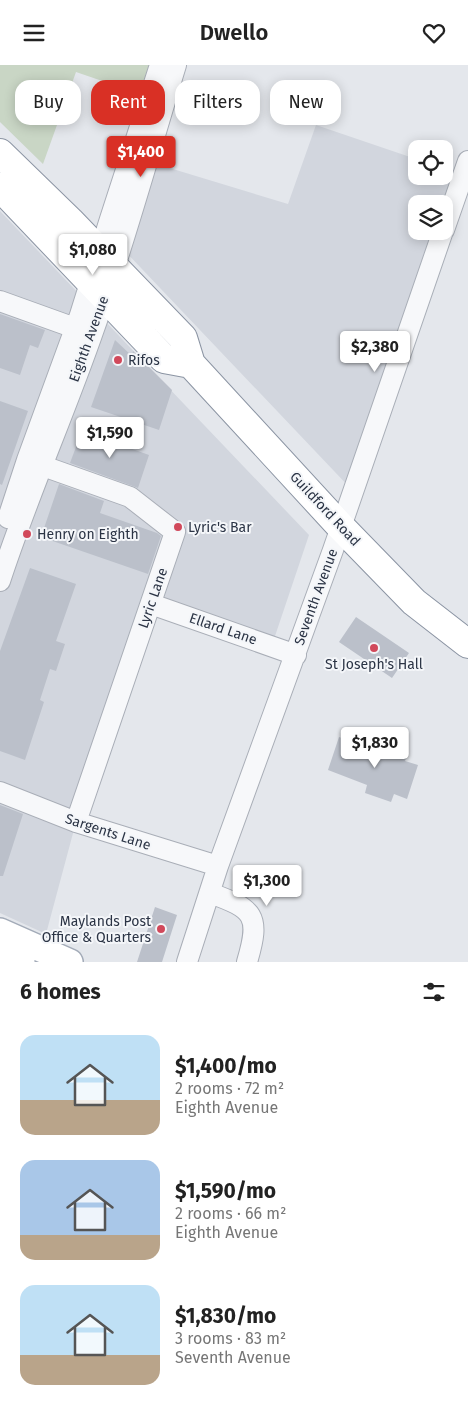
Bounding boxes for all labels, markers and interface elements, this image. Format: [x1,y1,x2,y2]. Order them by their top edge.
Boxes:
icon: menu [20,19,48,47]
text: Dwello [200,19,268,46]
icon: heart [420,19,448,47]
chip: Buy [15,80,81,125]
chip: Rent [91,80,165,125]
chip: Filters [175,80,260,125]
chip: New [270,80,341,125]
pin: $1,400 [100,135,182,178]
map controls [408,140,453,240]
button: locate [408,140,453,185]
text: $1,400 [118,142,164,161]
button: layers [408,195,453,240]
pin: $1,080 [52,233,134,276]
text: $1,080 [69,240,117,259]
street label: Eighth Avenue [66,294,112,384]
pin: $2,380 [334,331,416,373]
text: $2,380 [351,337,399,356]
place label: Rifos [128,352,160,369]
marker: Rifos [112,354,124,366]
pin: $1,590 [69,417,151,459]
text: $1,590 [87,423,133,442]
street label: Guildford Road [286,468,364,550]
place label: Lyric's Bar [188,519,252,536]
marker: Lyric's Bar [172,521,184,533]
place label: Henry on Eighth [37,526,139,543]
marker: Henry on Eighth [21,528,33,540]
street label: Seventh Avenue [291,546,341,648]
street label: Lyric Lane [135,565,171,631]
street label: Ellard Lane [187,609,259,649]
marker: St Joseph's Hall [368,642,380,654]
place label: St Joseph's Hall [325,656,423,673]
pin: $1,830 [334,727,416,769]
text: $1,830 [352,733,398,752]
street label: Sargents Lane [63,810,153,854]
pin: $1,300 [226,865,308,907]
text: $1,300 [244,871,290,890]
place label: Maylands Post Office & Quarters [42,913,152,946]
marker: Maylands Post Office & Quarters [155,923,167,935]
icon: filters [420,978,448,1006]
text: 6 homes [20,979,101,1005]
text: $1,400/mo [175,1053,277,1079]
icon: home [60,1055,120,1115]
text: 2 rooms · 72 m² [175,1079,284,1098]
text: Eighth Avenue [175,1098,278,1117]
text: $1,590/mo [175,1178,276,1204]
icon: home [60,1180,120,1240]
text: 2 rooms · 66 m² [175,1204,286,1223]
text: Eighth Avenue [175,1223,278,1242]
text: $1,830/mo [175,1303,276,1329]
icon: home [60,1305,120,1365]
text: 3 rooms · 83 m² [175,1329,286,1348]
text: Seventh Avenue [175,1348,291,1367]

